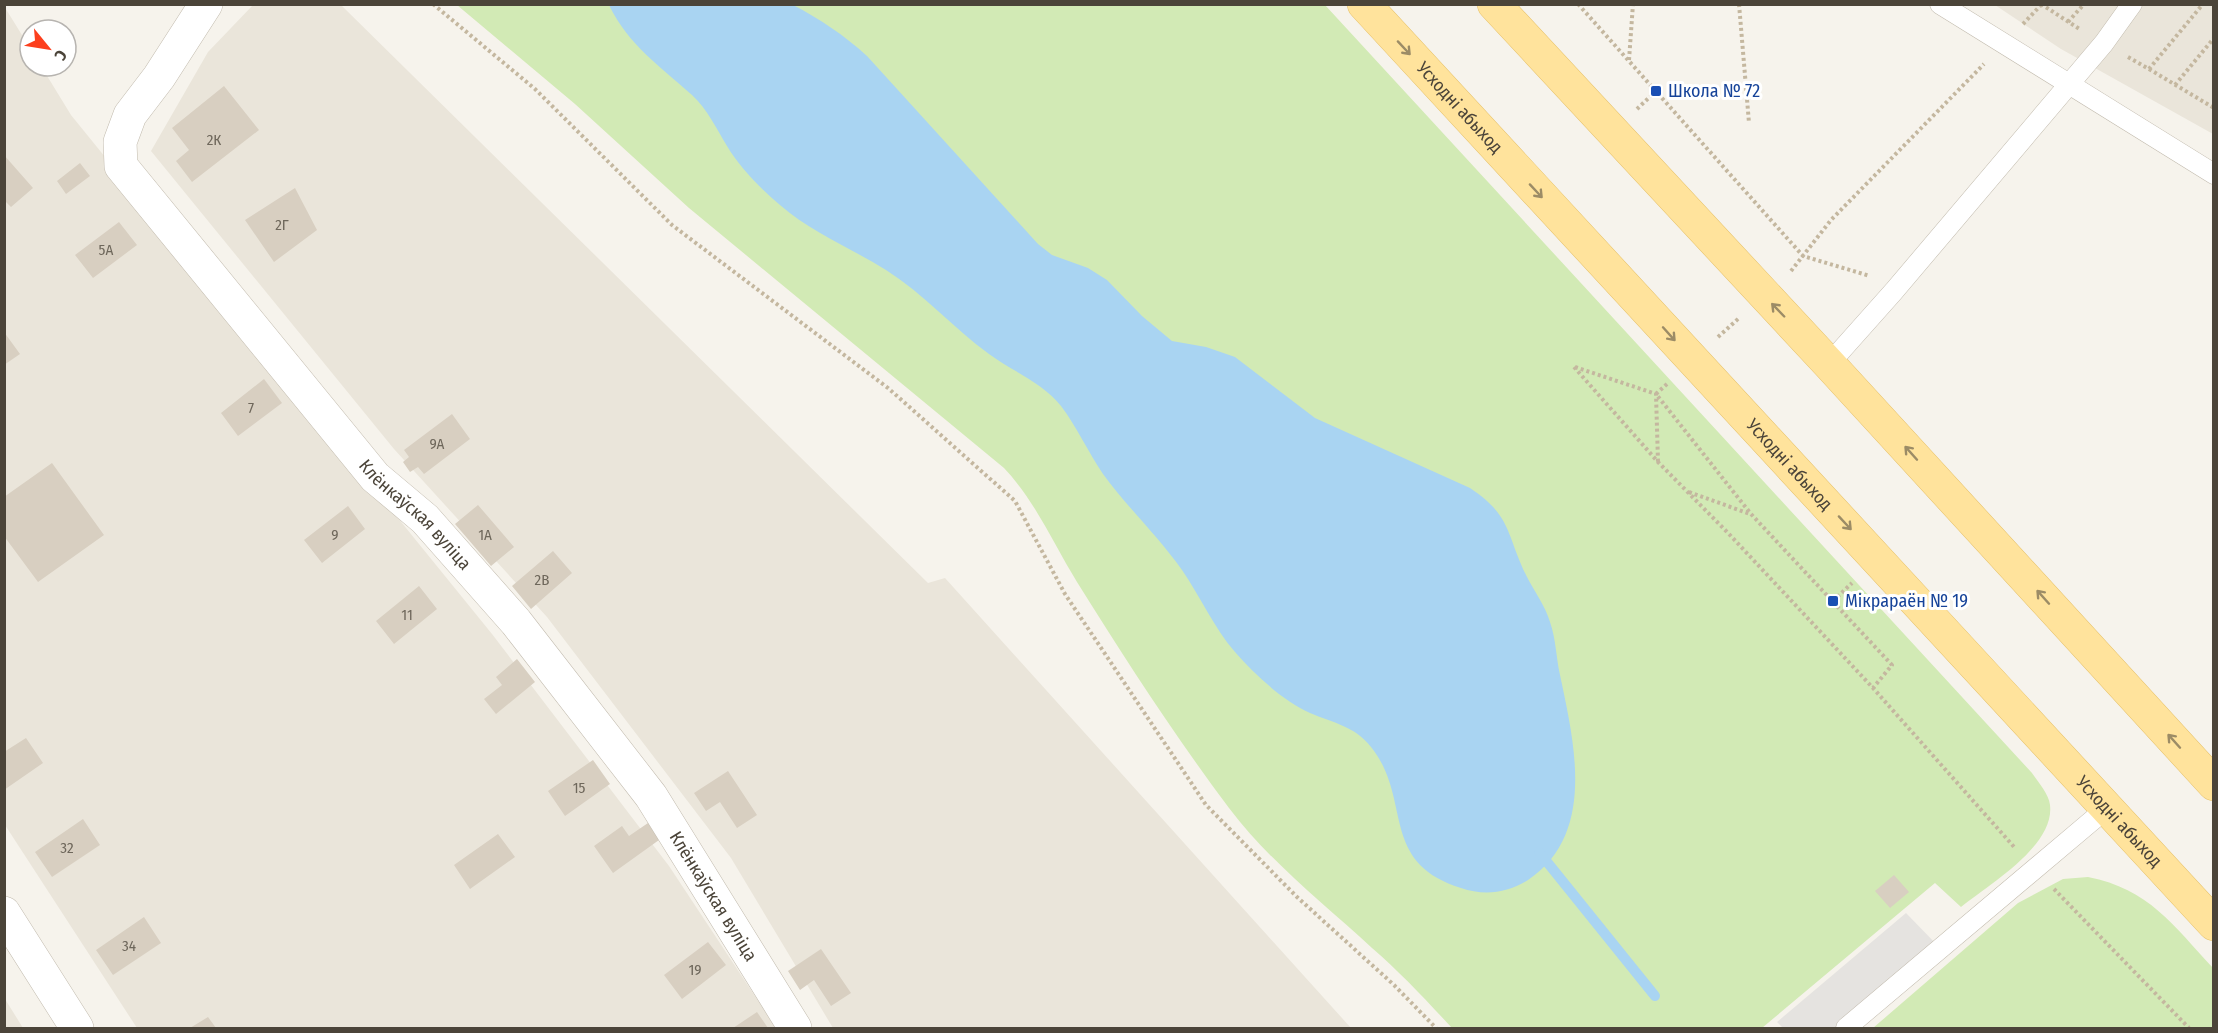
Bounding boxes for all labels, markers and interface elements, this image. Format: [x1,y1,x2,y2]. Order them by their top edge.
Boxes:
north arrow [18,18,78,78]
one-way arrow [1397,40,1411,55]
text: С [50,47,71,64]
street label: Усходні абыход [1411,57,1507,158]
place label: Школа № 72 [1668,80,1760,102]
marker: Школа № 72 [1649,84,1663,98]
house number: 2К [207,131,221,149]
one-way arrow [1529,183,1543,198]
house number: 2Г [275,216,289,234]
house number: 5А [99,241,113,259]
one-way arrow [1771,303,1785,318]
one-way arrow [1661,326,1675,341]
house number: 7 [248,399,254,417]
street label: Усходні абыход [1741,414,1837,515]
house number: 9А [429,435,445,453]
one-way arrow [1904,446,1918,461]
street label: Клёнкаўская вуліца [354,455,476,574]
one-way arrow [1837,515,1851,530]
house number: 9 [331,526,339,544]
house number: 1А [478,526,492,544]
house number: 2В [535,571,549,589]
place label: Мікрараён № 19 [1845,590,1968,612]
one-way arrow [2036,590,2050,605]
marker: Мікрараён № 19 [1826,594,1840,608]
house number: 11 [401,606,413,624]
one-way arrow [2167,734,2181,749]
street label: Усходні абыход [2071,771,2167,872]
house number: 15 [573,779,585,797]
street label: Клёнкаўская вуліца [665,827,762,965]
house number: 32 [60,839,74,857]
house number: 34 [122,937,136,955]
house number: 19 [688,961,702,979]

